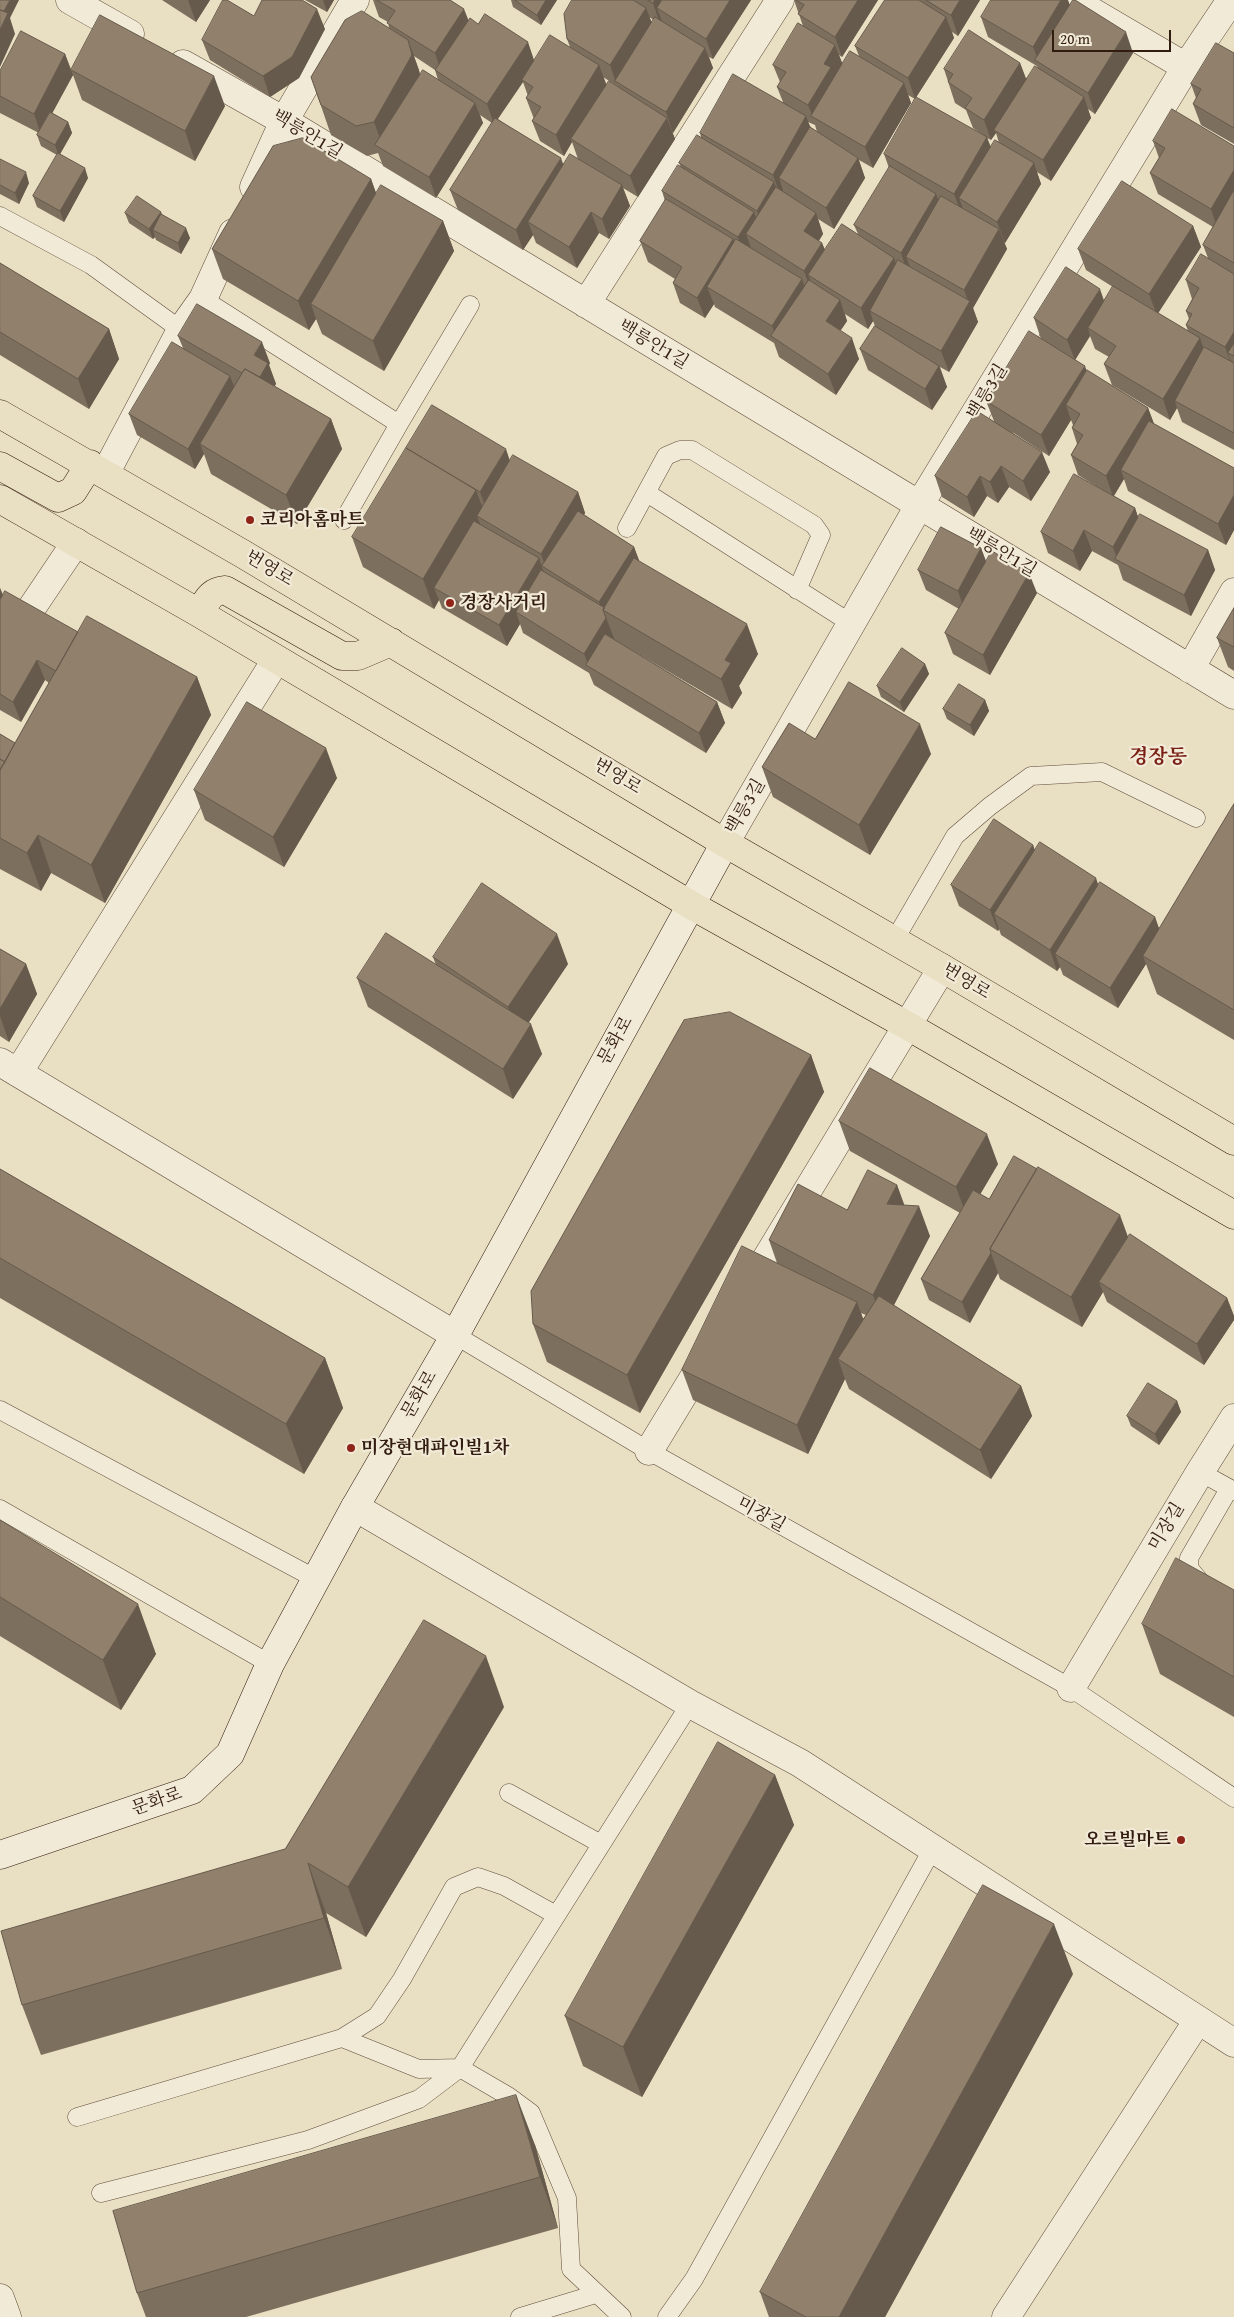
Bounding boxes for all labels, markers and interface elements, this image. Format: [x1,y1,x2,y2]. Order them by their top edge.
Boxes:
scale bar [1054,20,1173,52]
text: 20 m [1060,28,1090,49]
street label: 백릉안1길 [268,106,346,164]
street label: 백릉안1길 [614,316,692,374]
street label: 백릉3길 [963,360,1013,424]
place label: 코리아홈마트 [260,509,364,531]
marker: 코리아홈마트 [244,514,256,526]
street label: 백릉안1길 [962,524,1040,582]
street label: 번영로 [241,546,297,592]
place label: 경장사거리 [460,592,547,614]
marker: 경장사거리 [444,597,456,609]
district label: 경장동 [1129,746,1187,770]
street label: 번영로 [589,754,645,800]
street label: 백릉3길 [721,775,771,839]
street label: 번영로 [938,959,994,1005]
street label: 문화로 [594,1013,638,1069]
street label: 문화로 [398,1367,442,1423]
place label: 미장현대파인빌1차 [361,1437,509,1459]
marker: 미장현대파인빌1차 [345,1442,357,1454]
street label: 미장길 [733,1493,789,1537]
street label: 미장길 [1144,1499,1190,1555]
street label: 문화로 [129,1783,185,1821]
place label: 오르빌마트 [1084,1829,1171,1851]
marker: 오르빌마트 [1175,1834,1187,1846]

